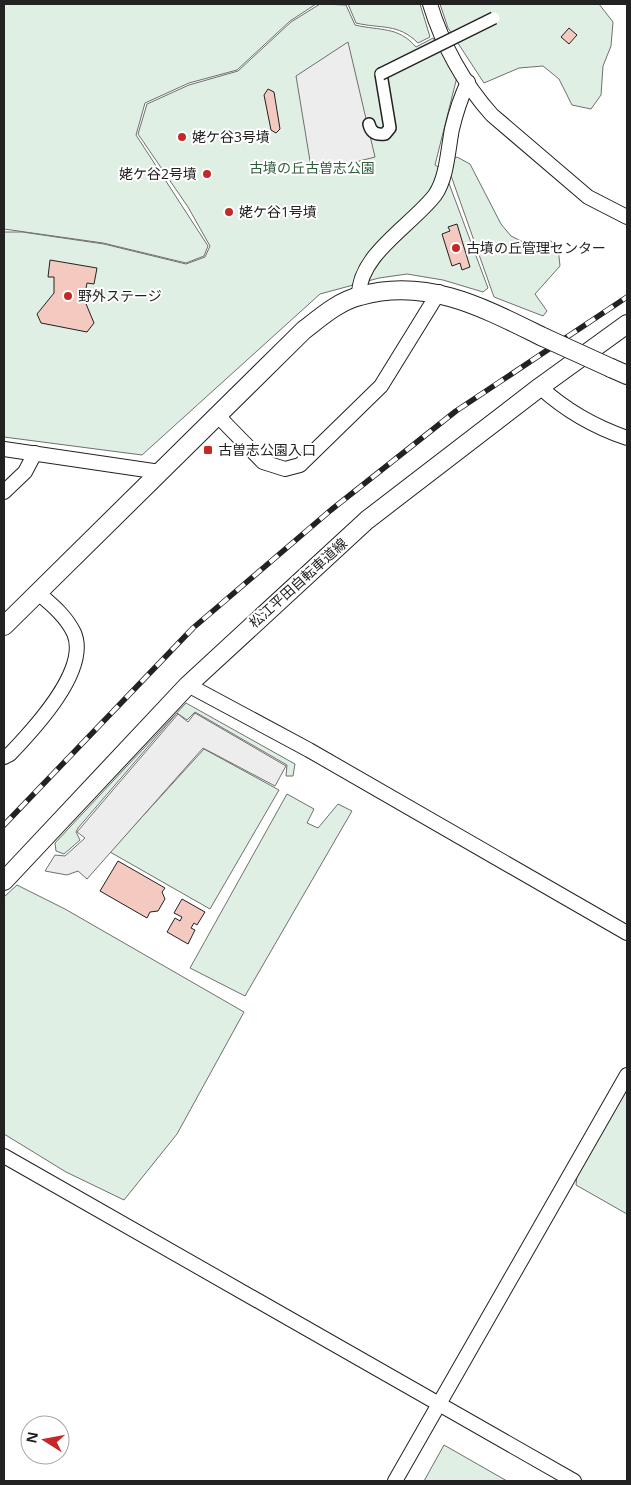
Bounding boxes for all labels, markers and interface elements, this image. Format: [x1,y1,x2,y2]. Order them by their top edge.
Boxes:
place label: 姥ケ谷3号墳 [192,127,270,146]
marker: 姥ケ谷3号墳 [176,131,188,143]
park label: 古墳の丘古曽志公園 [249,158,375,177]
place label: 姥ケ谷2号墳 [119,164,197,183]
marker: 姥ケ谷2号墳 [201,168,213,180]
place label: 姥ケ谷1号墳 [239,202,317,221]
marker: 姥ケ谷1号墳 [223,206,235,218]
place label: 古墳の丘管理センター [466,238,606,257]
marker: 古墳の丘管理センター [450,242,462,254]
place label: 野外ステージ [78,286,162,305]
marker: 野外ステージ [62,290,74,302]
place label: 古曽志公園入口 [218,440,316,459]
marker: 古曽志公園入口 [202,444,214,456]
street label: 松江平田自転車道線 [244,533,351,632]
north arrow [20,1415,70,1465]
text: N [21,1430,42,1445]

